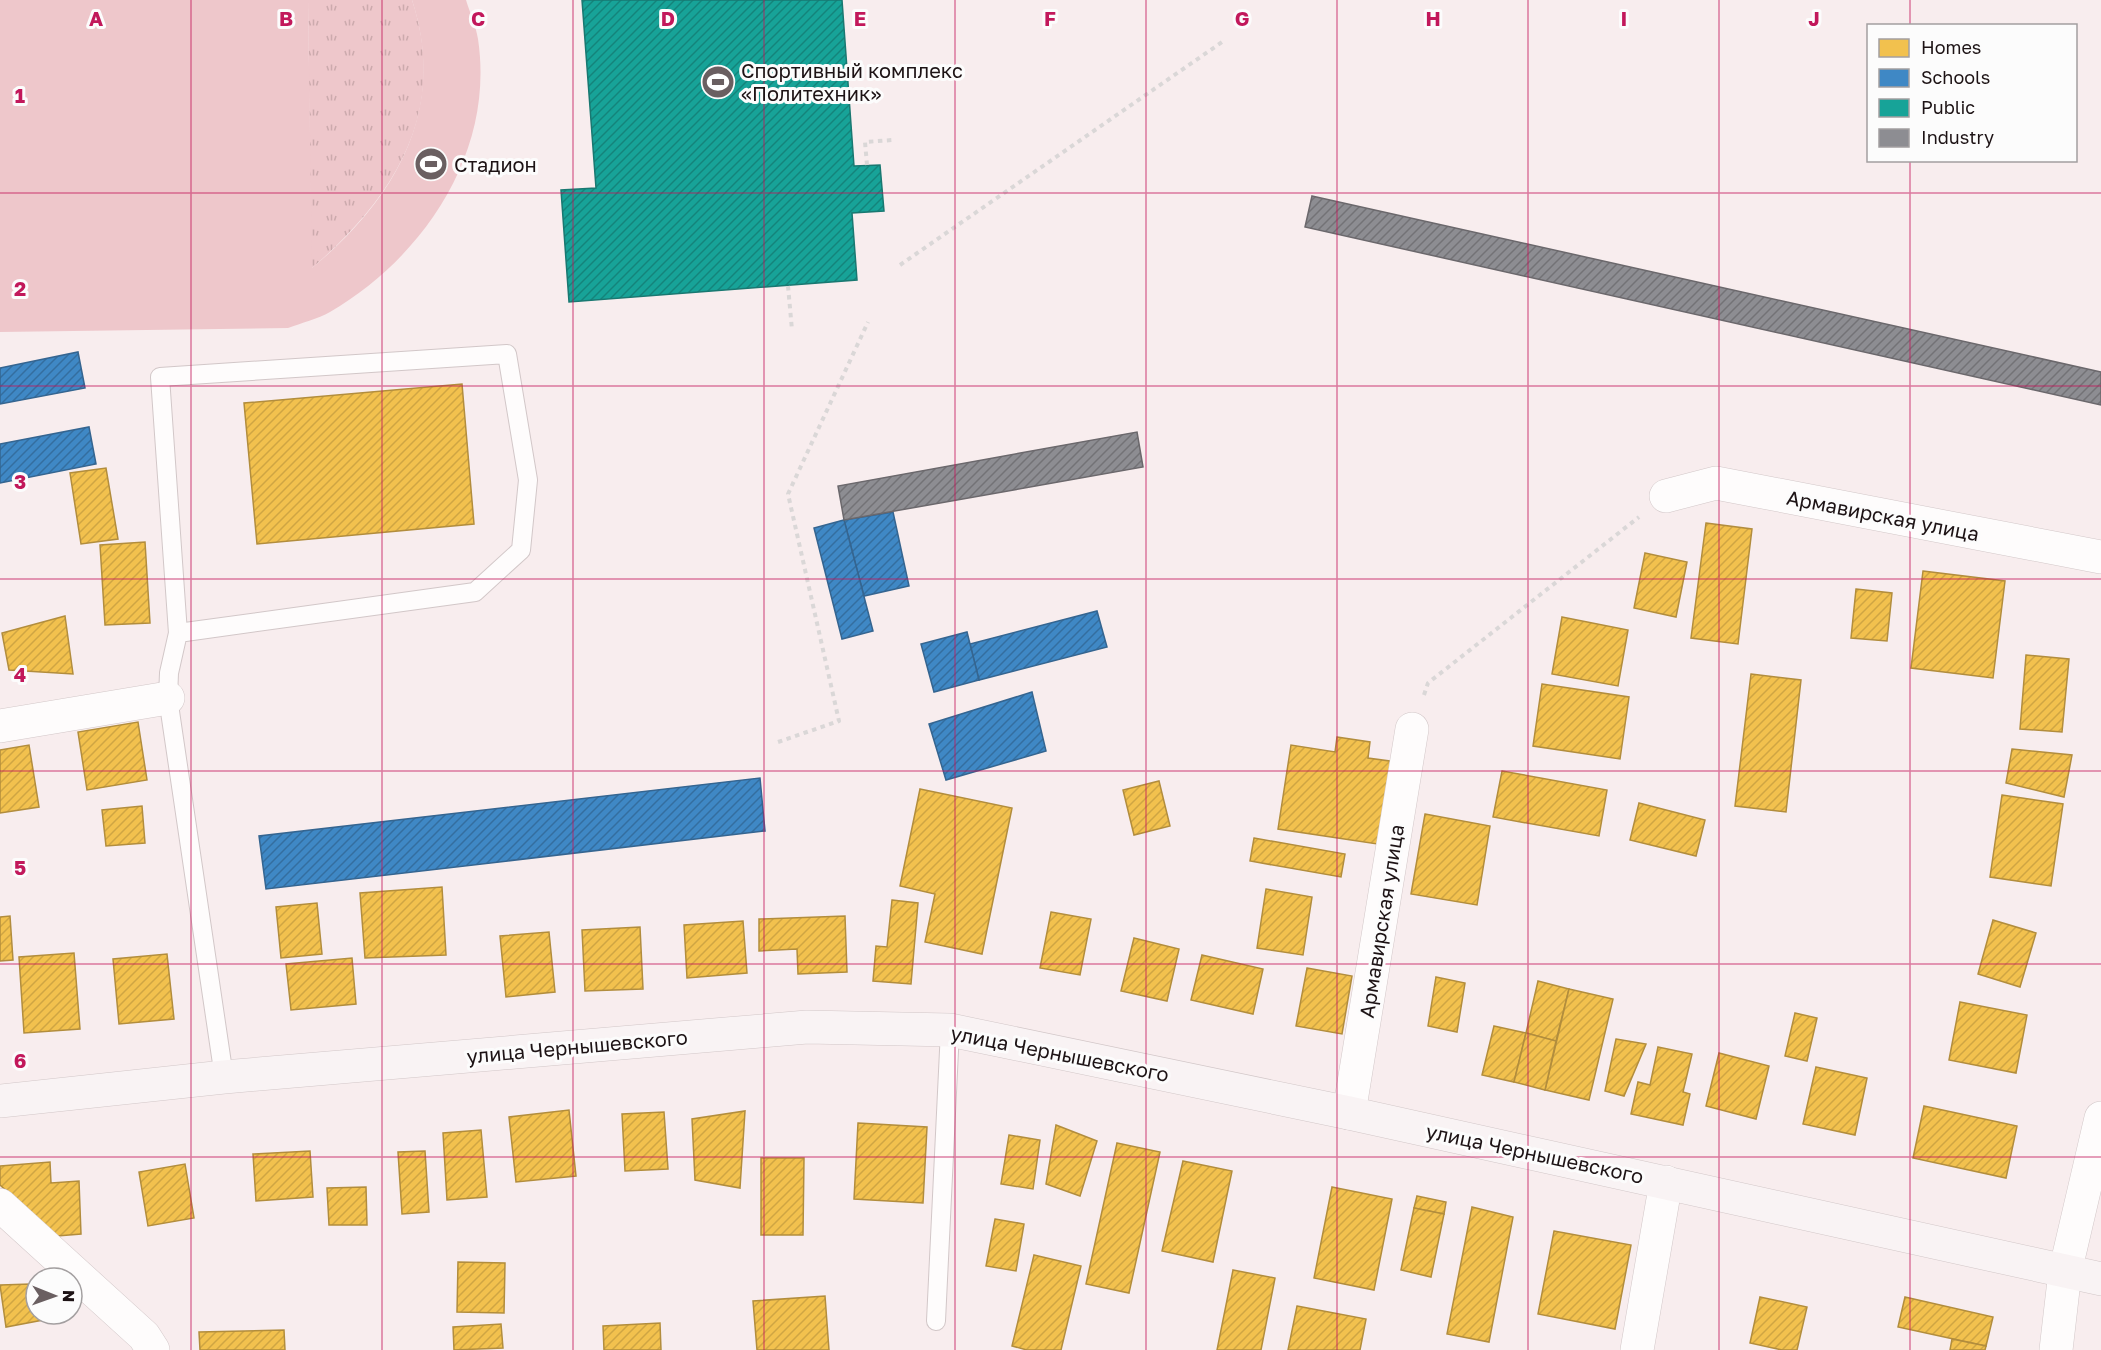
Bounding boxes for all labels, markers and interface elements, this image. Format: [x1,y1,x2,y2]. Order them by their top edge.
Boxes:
text: A [89,6,103,30]
text: B [279,6,293,30]
text: C [471,6,485,30]
text: D [661,6,675,30]
text: E [854,6,866,30]
text: F [1044,6,1056,30]
text: G [1235,6,1249,30]
text: H [1425,6,1441,30]
text: I [1621,6,1627,30]
text: J [1808,6,1820,30]
legend [1867,24,2077,162]
text: Homes [1921,36,1981,58]
place label: Спортивный комплекс «Политехник» [741,58,963,105]
sports icon: Спортивный комплекс «Политехник» [700,64,736,100]
text: Schools [1921,66,1990,88]
text: 1 [15,83,25,107]
text: Public [1921,96,1975,118]
text: Industry [1921,126,1994,148]
sports icon: Стадион [413,146,449,182]
place label: Стадион [454,152,537,176]
text: 2 [14,276,26,300]
text: 3 [14,469,26,493]
street label: Армавирская улица [1785,485,1981,545]
text: 4 [14,662,26,686]
street label: Армавирская улица [1354,822,1408,1020]
text: 5 [14,855,26,879]
street label: улица Чернышевского [949,1020,1171,1086]
street label: улица Чернышевского [465,1024,689,1068]
text: 6 [14,1048,26,1072]
street label: улица Чернышевского [1424,1118,1646,1188]
north arrow [24,1266,84,1326]
text: N [59,1290,79,1303]

